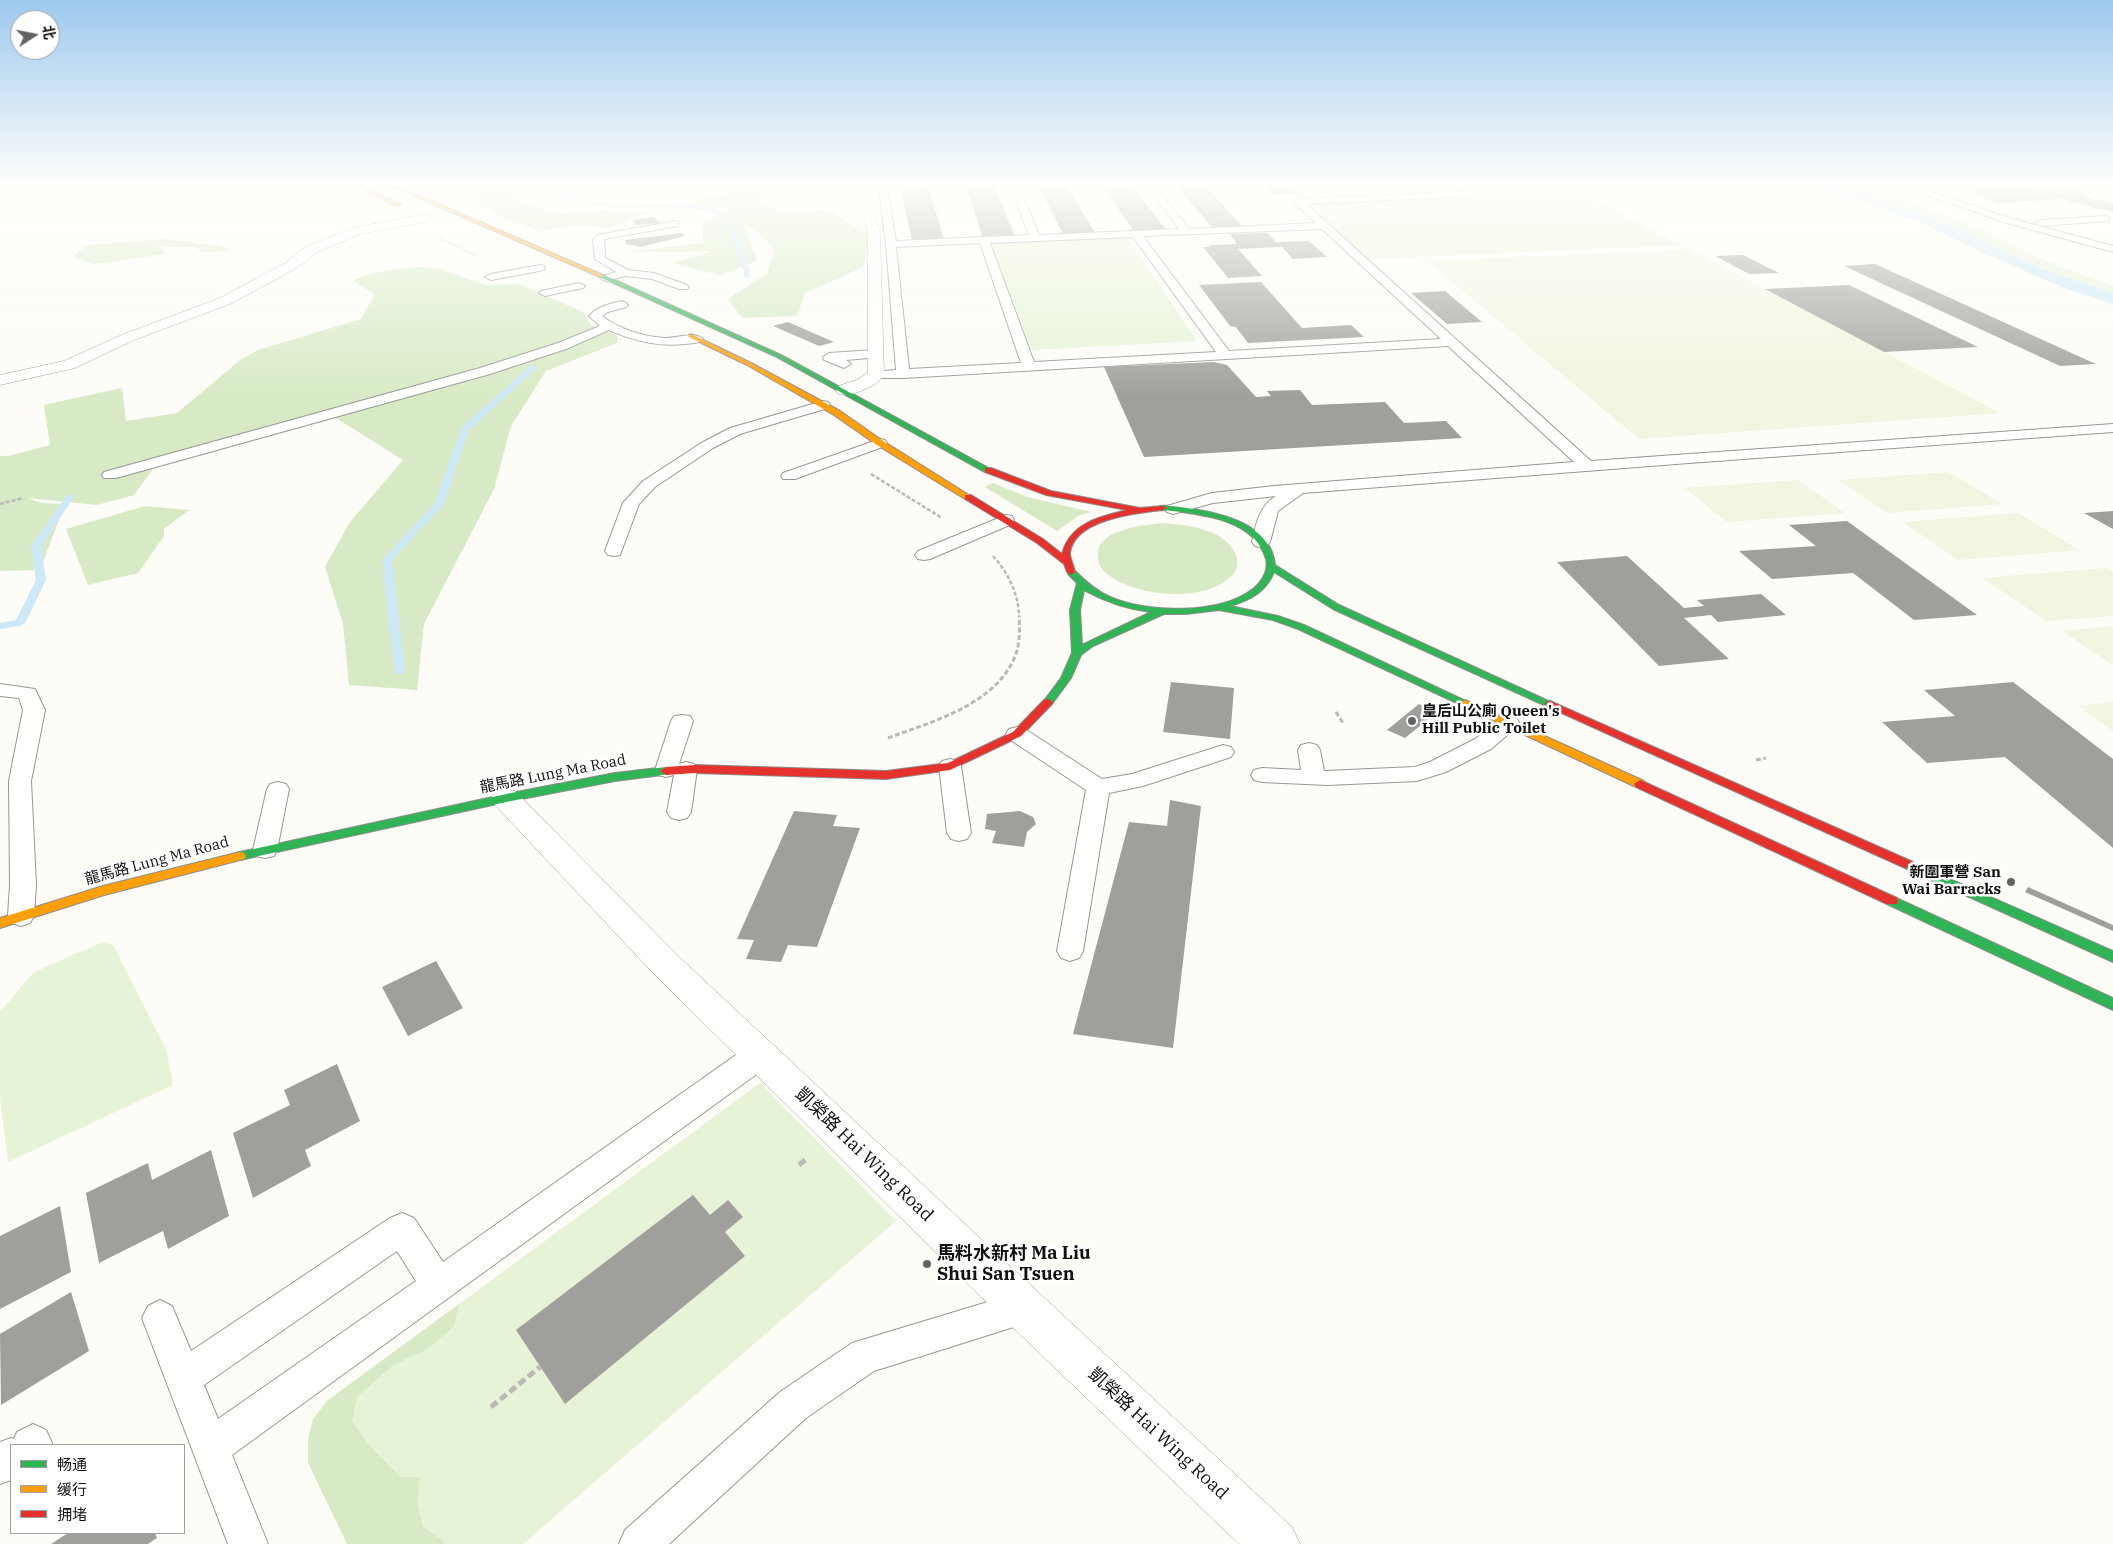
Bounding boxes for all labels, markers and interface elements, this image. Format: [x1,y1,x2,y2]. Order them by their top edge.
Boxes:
north arrow [10,10,60,60]
text: 北 [39,24,59,41]
place label: 皇后山公廁 Queen's Hill Public Toilet [1422,703,1560,738]
marker: 皇后山公廁 Queen's Hill Public Toilet [1406,715,1418,727]
street label: 龍馬路 Lung Ma Road [479,751,627,797]
street label: 龍馬路 Lung Ma Road [83,833,231,889]
place label: 新圍軍營 San Wai Barracks [1902,864,2001,899]
marker: 新圍軍營 San Wai Barracks [2005,876,2017,888]
street label: 凱榮路 Hai Wing Road [791,1084,937,1226]
place label: 馬料水新村 Ma Liu Shui San Tsuen [937,1243,1091,1286]
marker: 馬料水新村 Ma Liu Shui San Tsuen [921,1258,933,1270]
street label: 凱榮路 Hai Wing Road [1084,1364,1232,1504]
legend [10,1444,185,1534]
text: 畅通 [57,1455,87,1474]
text: 缓行 [57,1480,87,1499]
text: 拥堵 [57,1505,87,1524]

